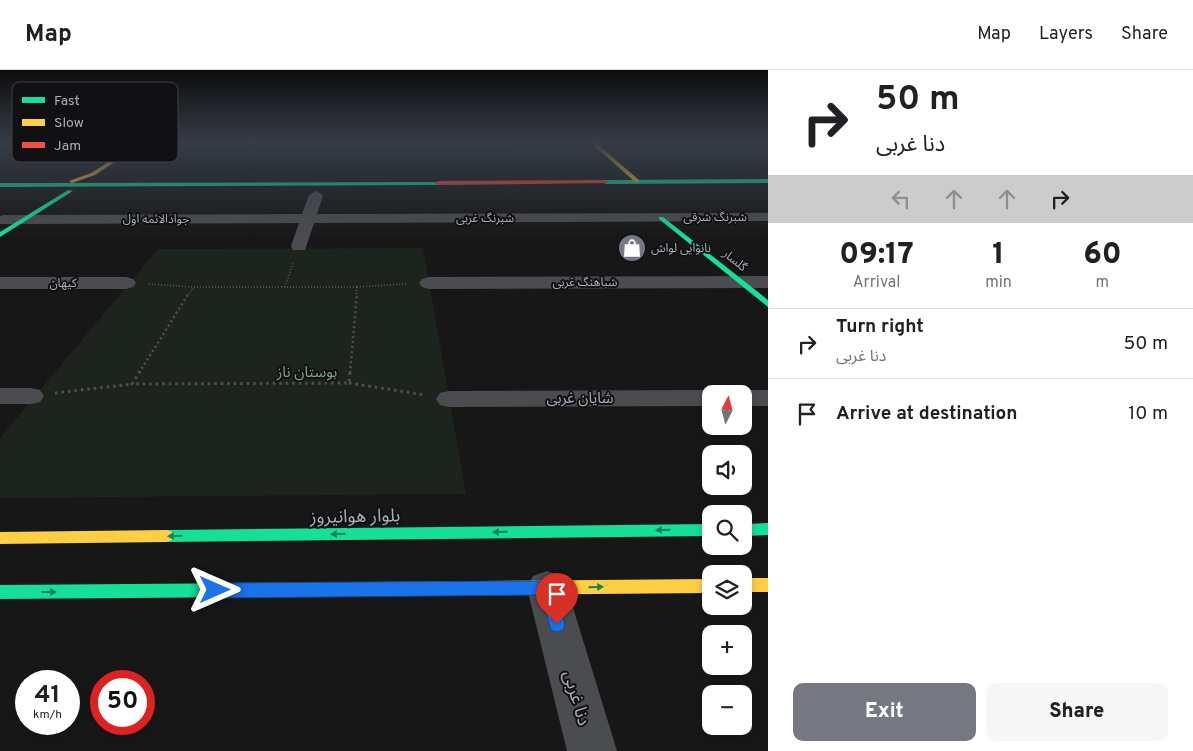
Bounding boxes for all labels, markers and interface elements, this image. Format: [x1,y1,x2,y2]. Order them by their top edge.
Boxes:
text: Map [25,20,72,50]
text: Map [977,23,1011,46]
text: Layers [1039,23,1093,46]
text: Share [1121,23,1168,46]
text: 50 m [876,78,960,122]
legend [12,82,178,162]
icon: right [793,90,858,155]
text: Fast [54,93,80,110]
text: Slow [54,115,84,132]
text: دنا غربی [876,132,945,159]
text: Jam [54,138,81,155]
icon: left [887,185,915,213]
icon: ahead [940,185,968,213]
icon: ahead [993,185,1021,213]
icon: right [1046,185,1074,213]
street label: شبرنگ شرقی [683,210,747,226]
street label: شبرنگ غربی [456,211,514,227]
street label: جوادالائمه اول [123,212,189,228]
shop icon: نانوایی لواش [617,233,647,263]
text: 09:17 [839,237,914,274]
text: 1 [992,237,1005,274]
text: 60 [1083,237,1122,274]
place label: نانوایی لواش [651,241,711,257]
street label: گلسار [718,246,751,276]
text: Arrival [853,273,900,293]
text: min [985,273,1012,293]
text: m [1096,273,1109,293]
street label: شباهنگ غربی [552,275,618,291]
street label: کیهان [49,276,78,292]
text: Turn right [836,315,924,339]
icon: right [793,330,821,358]
text: 50 m [1123,332,1168,356]
text: دنا غربی [836,347,886,367]
park label: بوستان ناز [276,364,337,383]
north arrow [702,385,752,435]
map controls [702,385,752,735]
street label: شایان غربی [547,390,614,409]
icon: arrive [793,400,821,428]
text: Arrive at destination [836,402,1017,426]
text: 10 m [1128,402,1168,426]
button: sound [702,445,752,495]
street label: بلوار هوانیروز [309,505,400,530]
button: search [702,505,752,555]
one-way arrow [654,526,670,534]
one-way arrow [492,528,508,536]
one-way arrow [329,530,345,538]
one-way arrow [167,532,183,540]
position arrow [188,563,240,615]
button: layers [702,565,752,615]
pin [536,573,578,624]
icon: arrive [543,580,571,608]
one-way arrow [588,583,604,591]
one-way arrow [41,588,57,596]
button: + [702,625,752,675]
street label: دنا غربی [557,668,594,729]
speed limit sign: 50 [90,670,155,735]
text: 41 [34,680,61,712]
button: Exit [793,683,976,741]
button: Share [986,683,1168,741]
button: − [702,685,752,735]
text: km/h [33,707,62,723]

